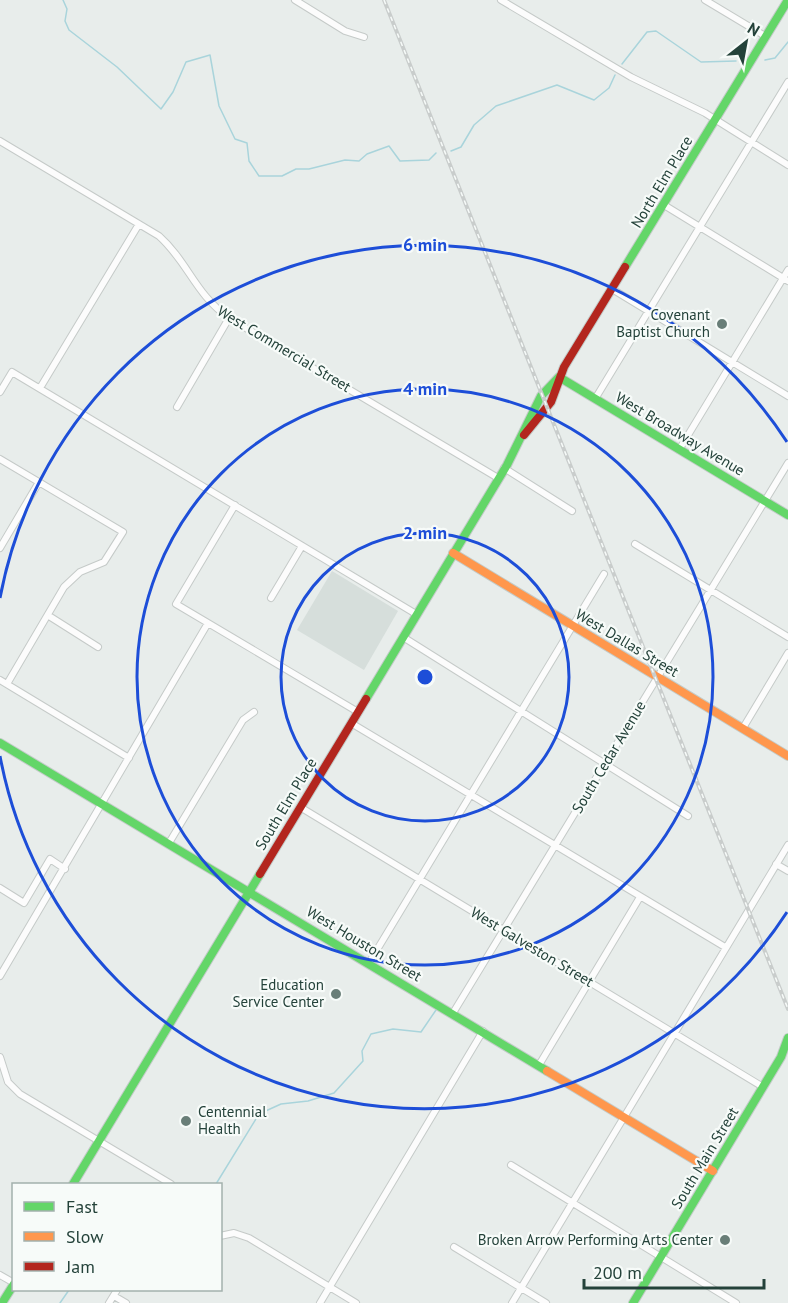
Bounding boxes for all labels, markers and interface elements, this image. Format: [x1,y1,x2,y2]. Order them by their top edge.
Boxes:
north arrow [716,12,776,72]
text: N [744,18,763,40]
street label: North Elm Place [627,132,696,231]
text: 6 min [403,233,447,256]
street label: West Commercial Street [214,301,355,396]
place label: Covenant Baptist Church [616,305,710,341]
marker: Covenant Baptist Church [715,317,729,331]
text: 4 min [403,377,447,400]
street label: West Broadway Avenue [612,387,748,480]
text: 2 min [403,521,447,544]
street label: West Dallas Street [572,604,682,681]
centre of rings [415,667,435,687]
street label: South Cedar Avenue [567,697,650,817]
street label: South Elm Place [251,754,321,853]
street label: West Houston Street [303,902,425,985]
street label: West Galveston Street [467,902,597,991]
place label: Education Service Center [233,975,324,1011]
marker: Education Service Center [329,987,343,1001]
place label: Centennial Health [198,1102,267,1138]
street label: South Main Street [667,1103,742,1212]
marker: Centennial Health [179,1114,193,1128]
legend [12,1183,222,1291]
text: Fast [66,1195,98,1218]
text: Slow [66,1225,104,1248]
place label: Broken Arrow Performing Arts Center [478,1230,713,1249]
marker: Broken Arrow Performing Arts Center [718,1233,732,1247]
scale bar [584,1252,764,1290]
text: Jam [65,1255,95,1278]
text: 200 m [593,1261,642,1284]

